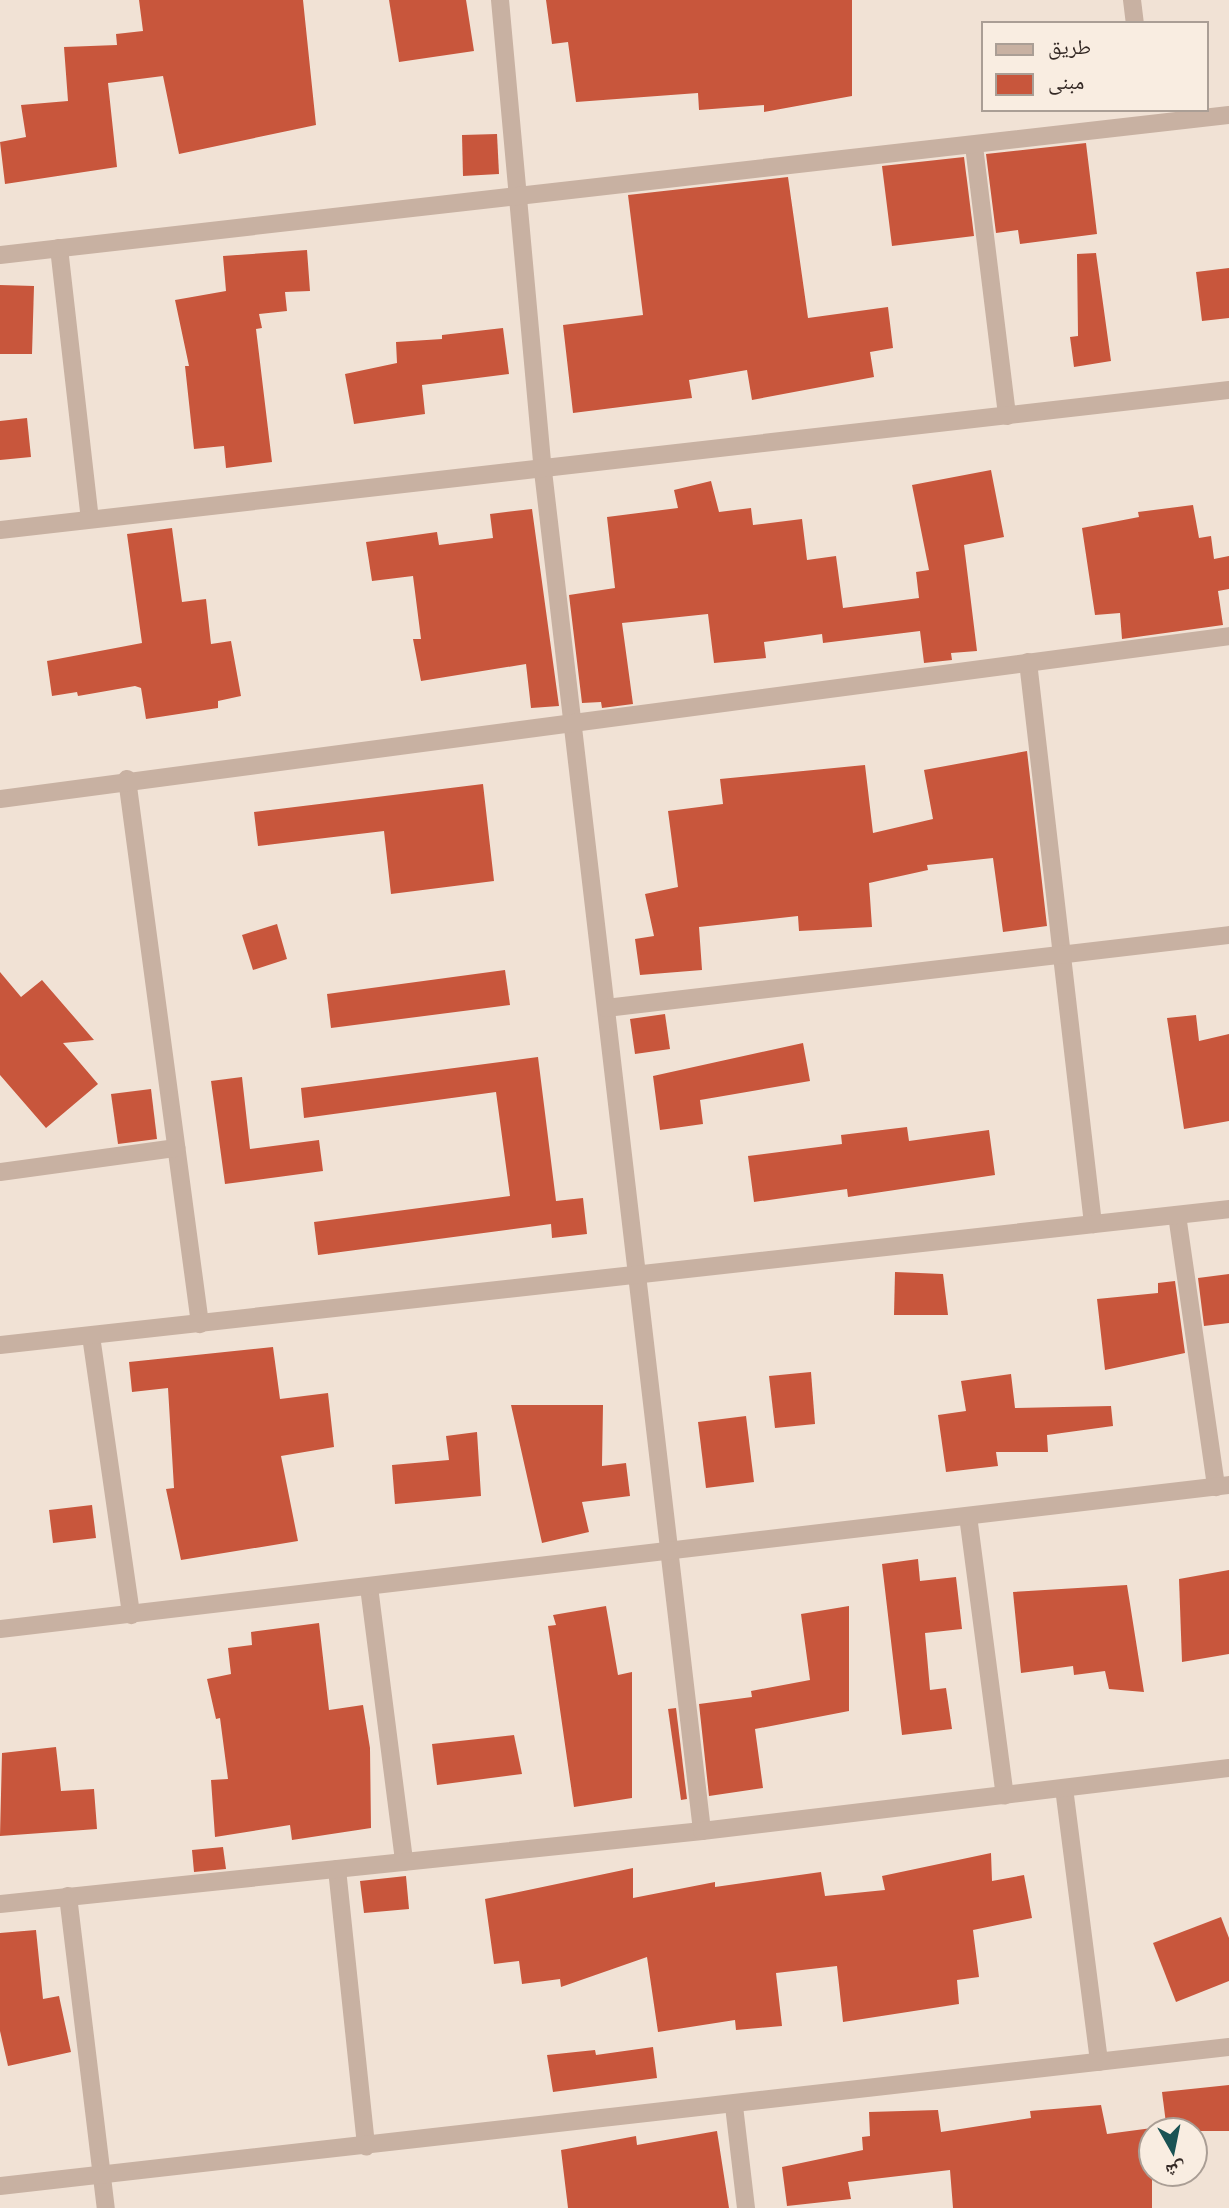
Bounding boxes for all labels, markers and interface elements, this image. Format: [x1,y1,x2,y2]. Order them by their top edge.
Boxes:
legend [981,21,1208,112]
text: طريق [1048,33,1091,58]
text: مبنى [1048,68,1084,93]
north arrow [1138,2117,1208,2187]
text: ش [1164,2158,1188,2184]

